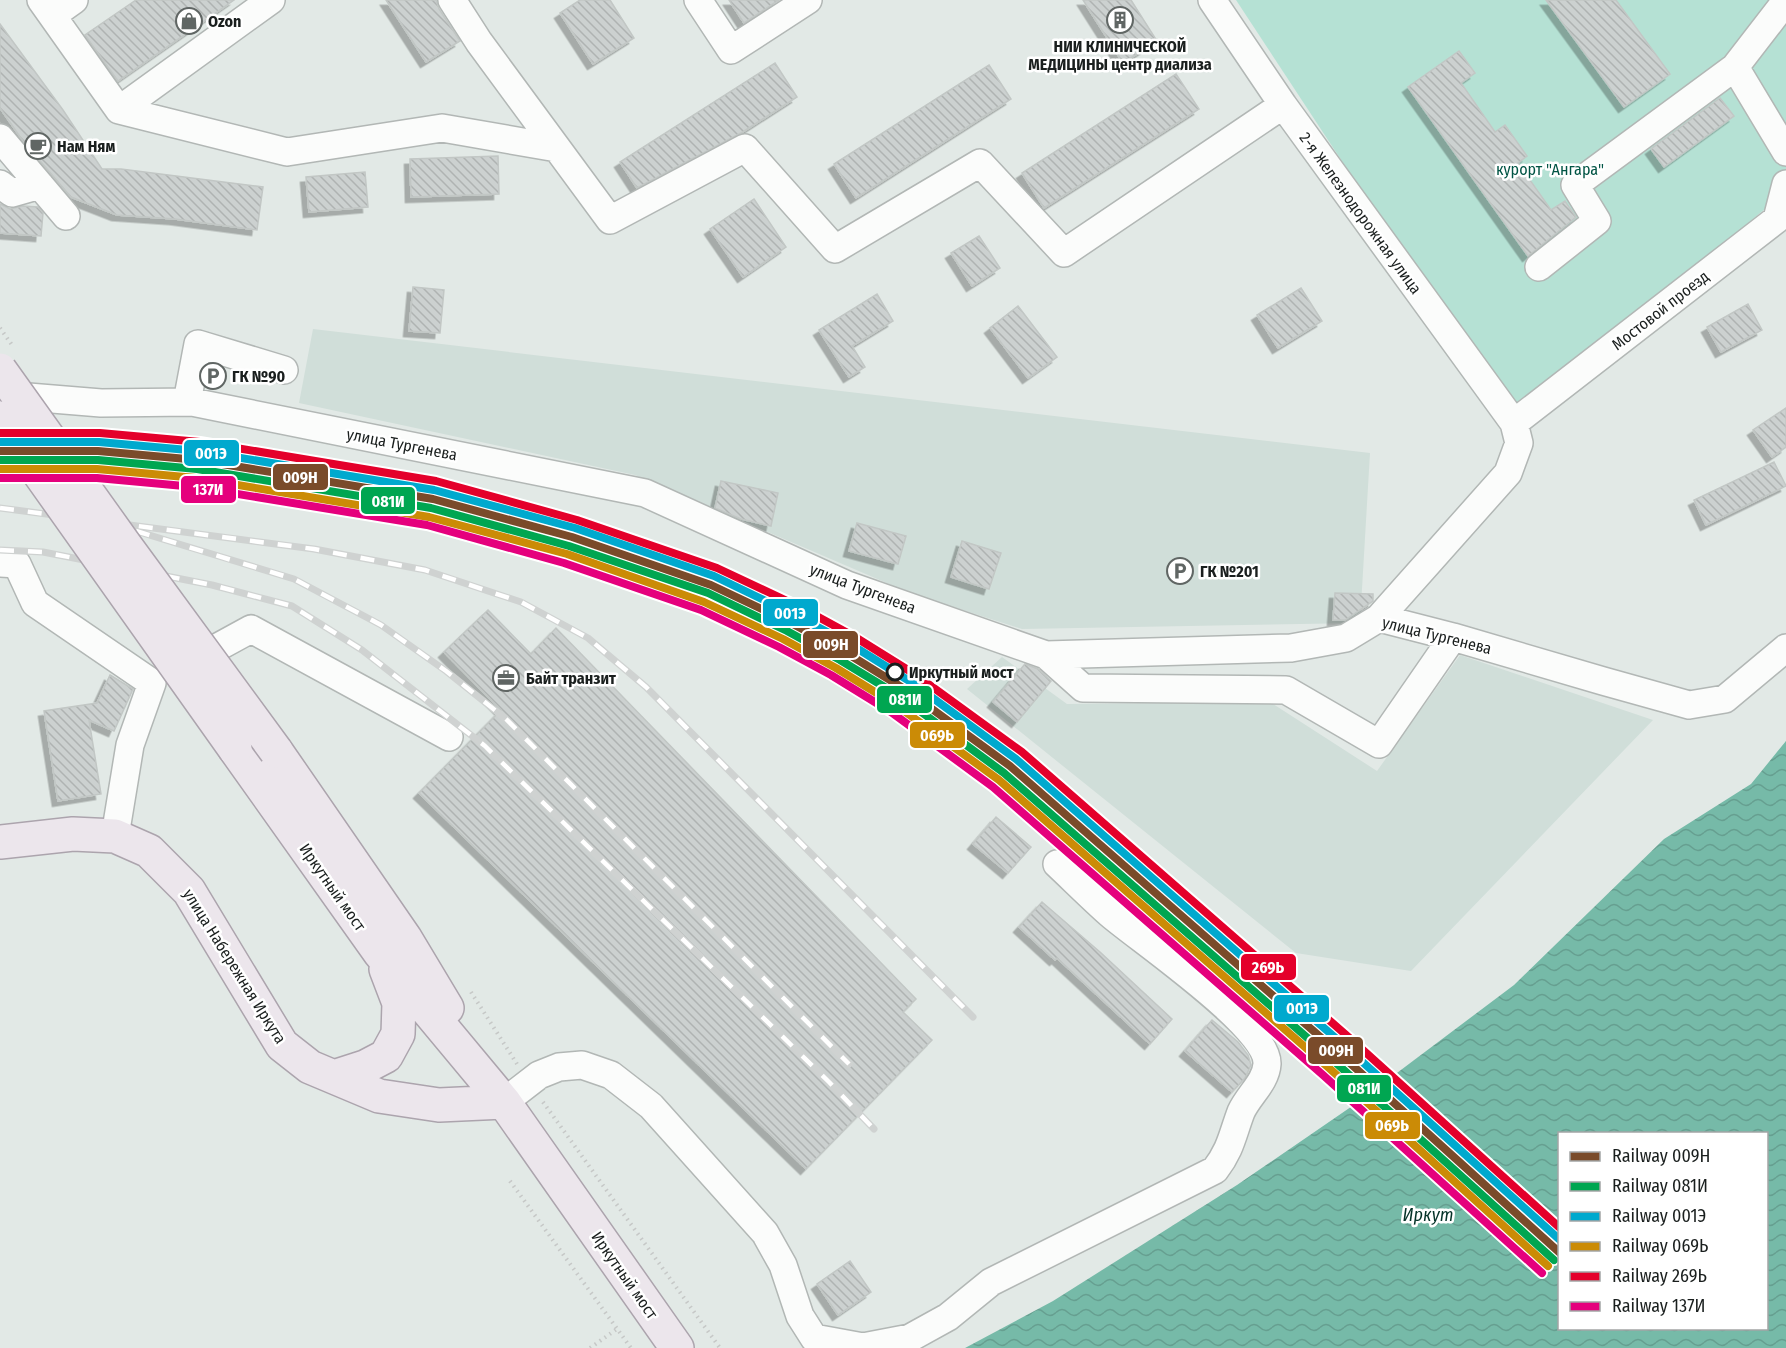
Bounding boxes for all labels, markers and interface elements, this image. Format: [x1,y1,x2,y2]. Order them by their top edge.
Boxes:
building icon: НИИ КЛИНИЧЕСКОЙ МЕДИЦИНЫ центр диализа [1105,5,1135,35]
shop icon: Ozon [174,6,204,36]
place label: Ozon [208,12,241,31]
place label: НИИ КЛИНИЧЕСКОЙ МЕДИЦИНЫ центр диализа [1028,37,1212,74]
street label: 2-я Железнодорожная улица [1296,129,1426,298]
cafe icon: Нам Ням [23,131,53,161]
place label: Нам Ням [57,137,115,156]
park label: курорт "Ангара" [1496,160,1604,179]
street label: Мостовой проезд [1608,267,1713,354]
parking icon: ГК №90 [198,361,228,391]
place label: ГК №90 [232,367,286,386]
street label: улица Тургенева [345,424,459,465]
line badge: 001Э [183,439,240,467]
text: 001Э [195,444,227,463]
line badge: 009Н [272,463,329,491]
text: 009Н [282,468,318,487]
line badge: 137И [180,475,237,504]
text: 137И [193,480,223,499]
line badge: 081И [360,486,416,515]
text: 081И [371,492,405,511]
parking icon: ГК №201 [1165,556,1195,586]
street label: улица Тургенева [807,560,919,617]
place label: ГК №201 [1200,562,1259,581]
line badge: 001Э [762,598,819,627]
text: 001Э [774,604,806,623]
street label: улица Тургенева [1380,613,1494,658]
line badge: 009Н [802,630,859,659]
text: 009Н [813,635,849,654]
office icon: Байт транзит [491,663,521,693]
marker: Иркутный мост [886,663,904,681]
place label: Иркутный мост [909,663,1014,682]
place label: Байт транзит [526,669,616,688]
line badge: 081И [876,685,933,714]
text: 081И [888,690,922,709]
line badge: 069Ь [909,721,966,749]
text: 069Ь [920,726,954,745]
street label: Иркутный мост [295,840,370,935]
street label: улица Набережная Иркута [179,885,290,1047]
line badge: 269Ь [1240,953,1297,981]
text: 269Ь [1251,958,1285,977]
line badge: 001Э [1273,994,1330,1023]
text: 001Э [1286,999,1318,1018]
line badge: 009Н [1307,1036,1364,1065]
text: 009Н [1318,1041,1354,1060]
line badge: 081И [1336,1074,1392,1103]
text: 081И [1347,1079,1381,1098]
line badge: 069Ь [1364,1111,1421,1140]
text: 069Ь [1375,1116,1409,1135]
legend [1558,1132,1768,1330]
text: Railway 009Н [1612,1145,1710,1167]
text: Railway 081И [1612,1175,1708,1197]
water label: Иркут [1403,1204,1453,1226]
text: Railway 001Э [1612,1205,1706,1227]
street label: Иркутный мост [587,1228,662,1323]
text: Railway 069Ь [1612,1235,1708,1257]
text: Railway 269Ь [1612,1265,1707,1287]
text: Railway 137И [1612,1295,1705,1317]

